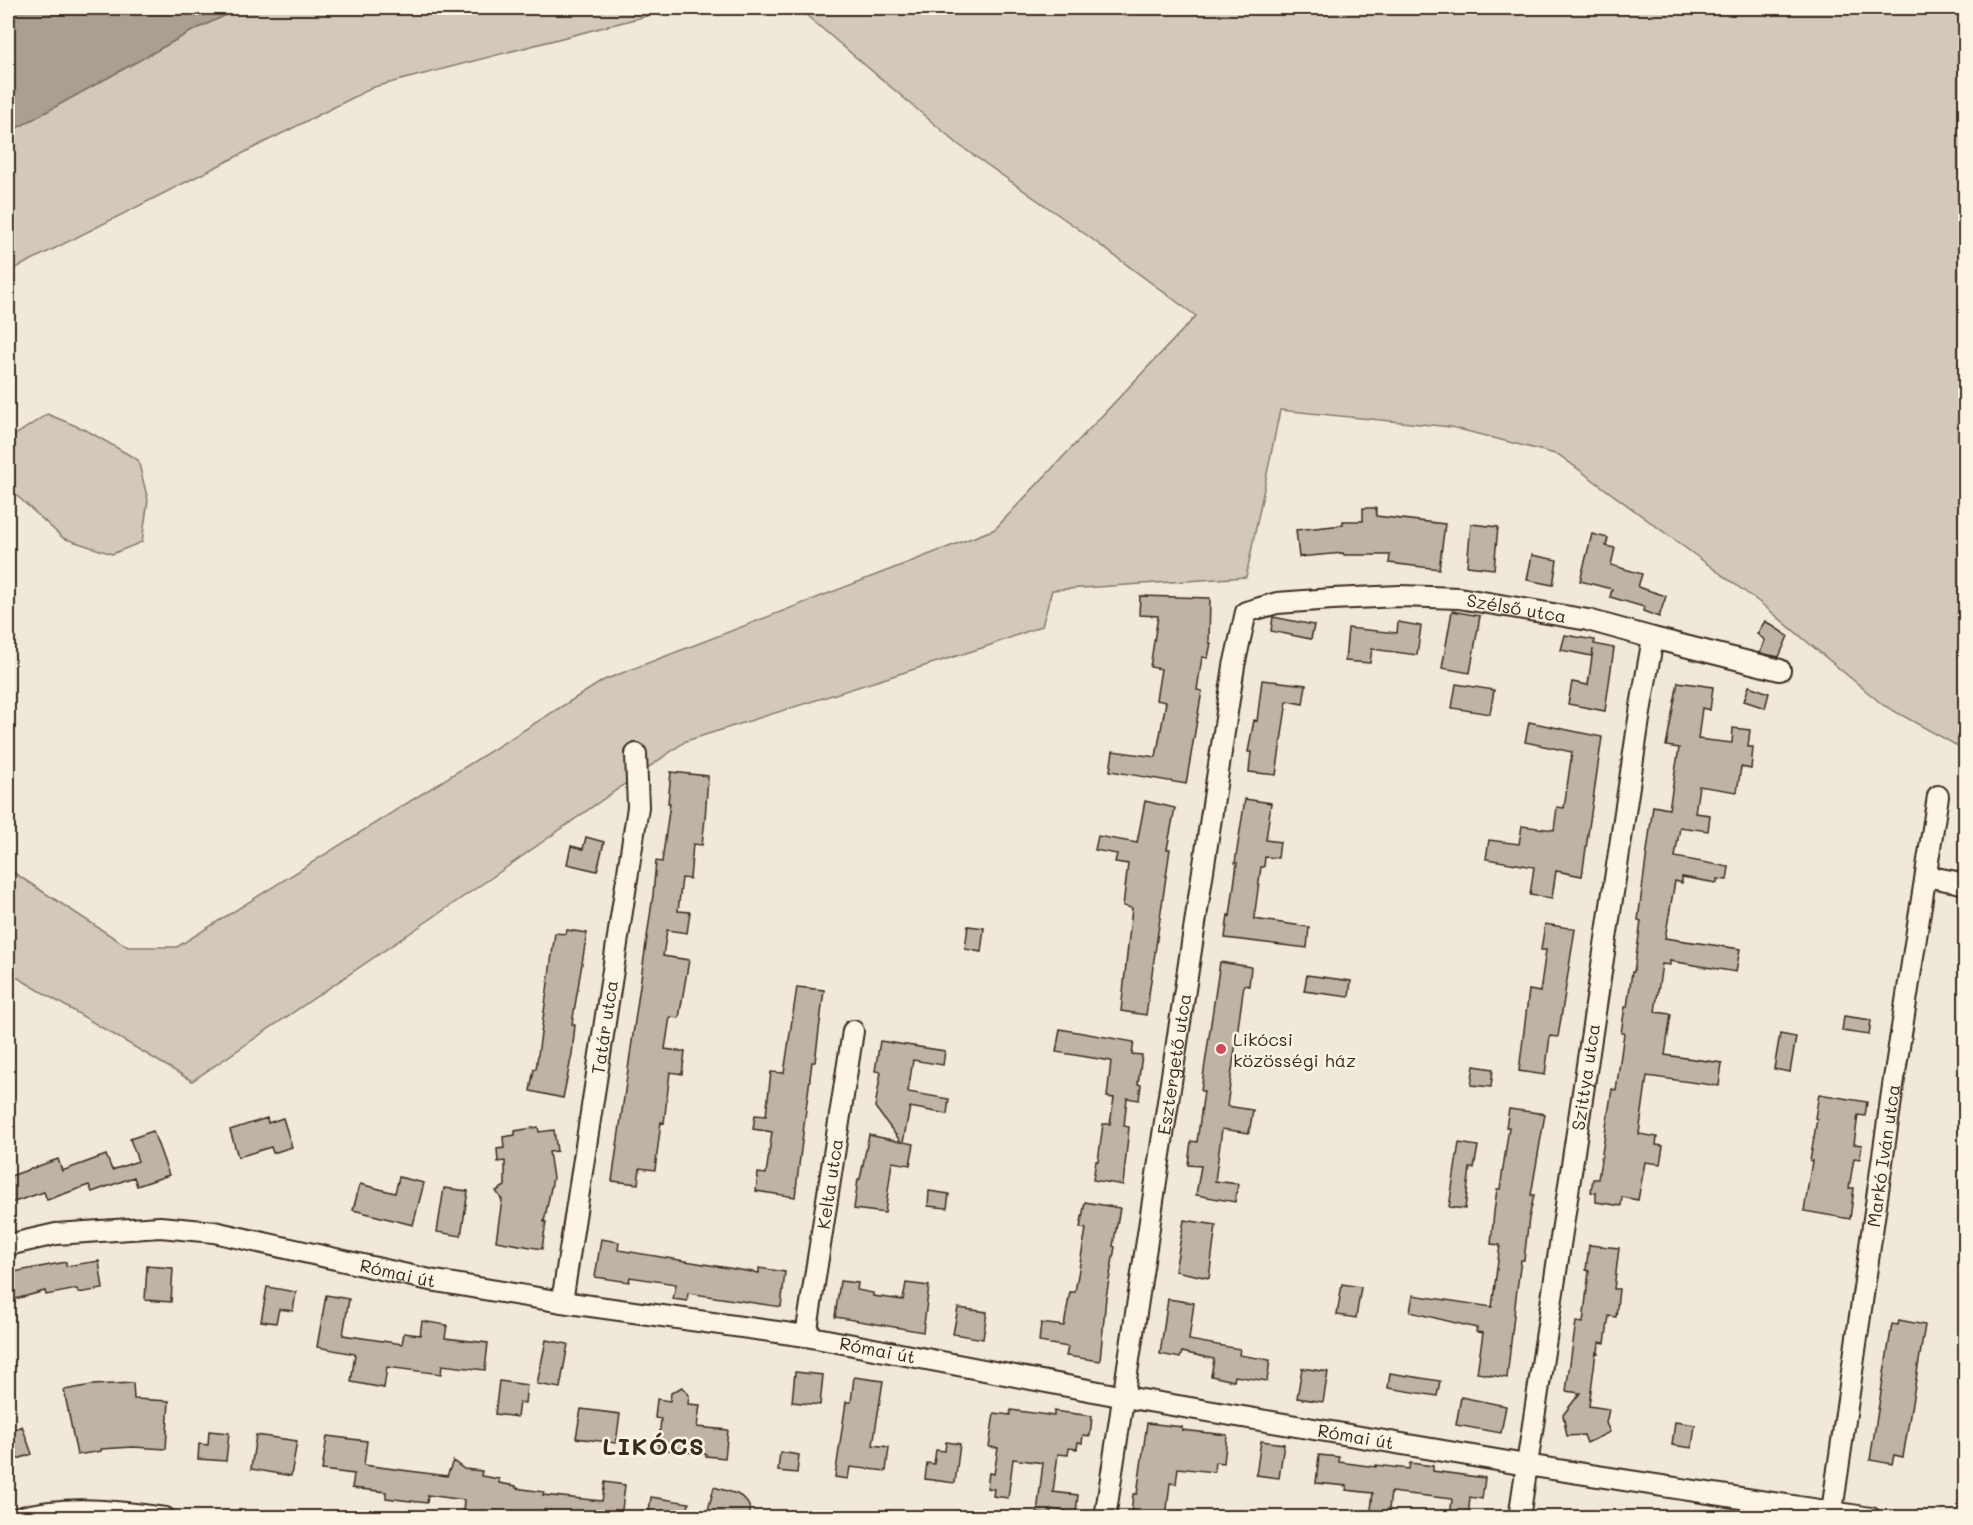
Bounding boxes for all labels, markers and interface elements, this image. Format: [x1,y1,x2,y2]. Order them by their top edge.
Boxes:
street label: Szélső utca [1465,588,1568,628]
street label: Tatár utca [585,979,623,1076]
street label: Esztergető utca [1151,992,1196,1137]
street label: Szittya utca [1565,1022,1605,1132]
place label: Likócsi közösségi ház [1233,1027,1356,1072]
marker: Likócsi közösségi ház [1214,1042,1228,1056]
street label: Markó Iván utca [1861,1083,1905,1229]
street label: Kelta utca [811,1137,848,1231]
street label: Római út [358,1253,437,1293]
street label: Római út [838,1331,918,1369]
street label: Római út [1316,1418,1396,1454]
district label: LIKÓCS [602,1430,706,1461]

